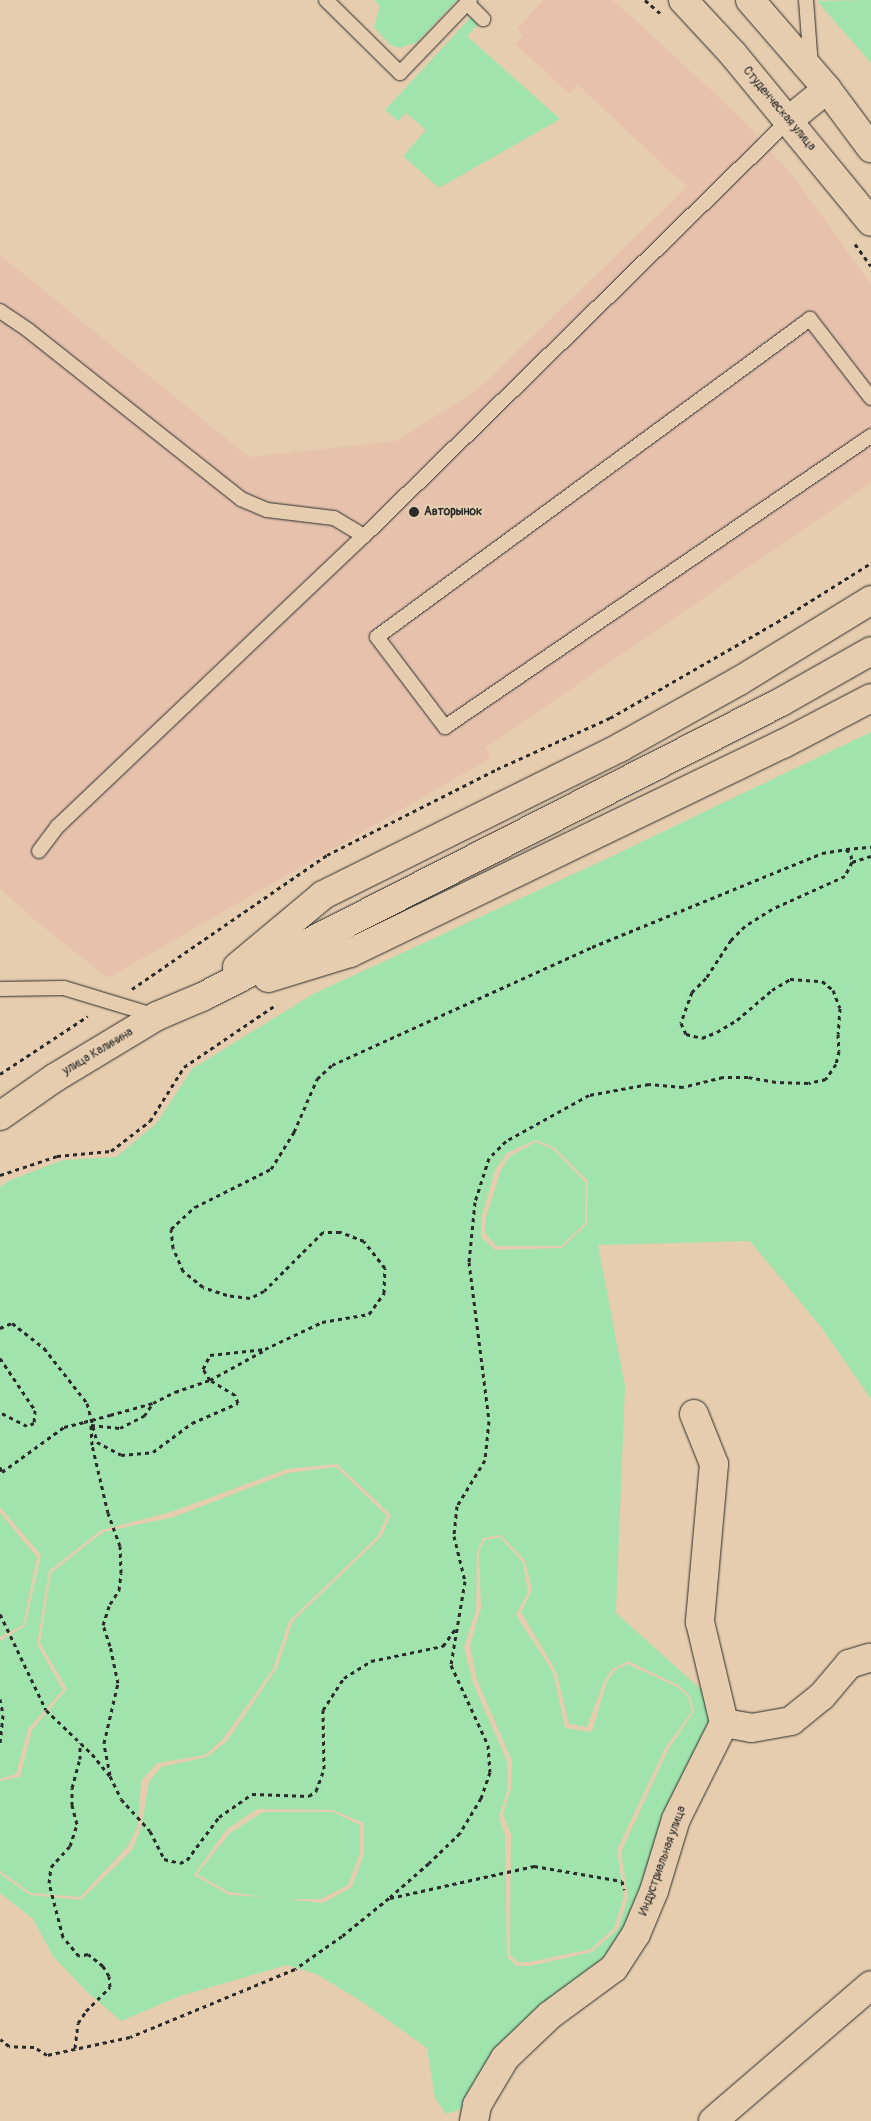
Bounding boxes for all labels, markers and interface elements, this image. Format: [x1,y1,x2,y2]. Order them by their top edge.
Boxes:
street label: Студенческая улица [740,64,818,154]
place label: Авторынок [424,505,482,519]
marker: Авторынок [408,506,420,518]
street label: улица Калинина [60,1025,136,1079]
street label: Индустриальная улица [636,1804,690,1918]

